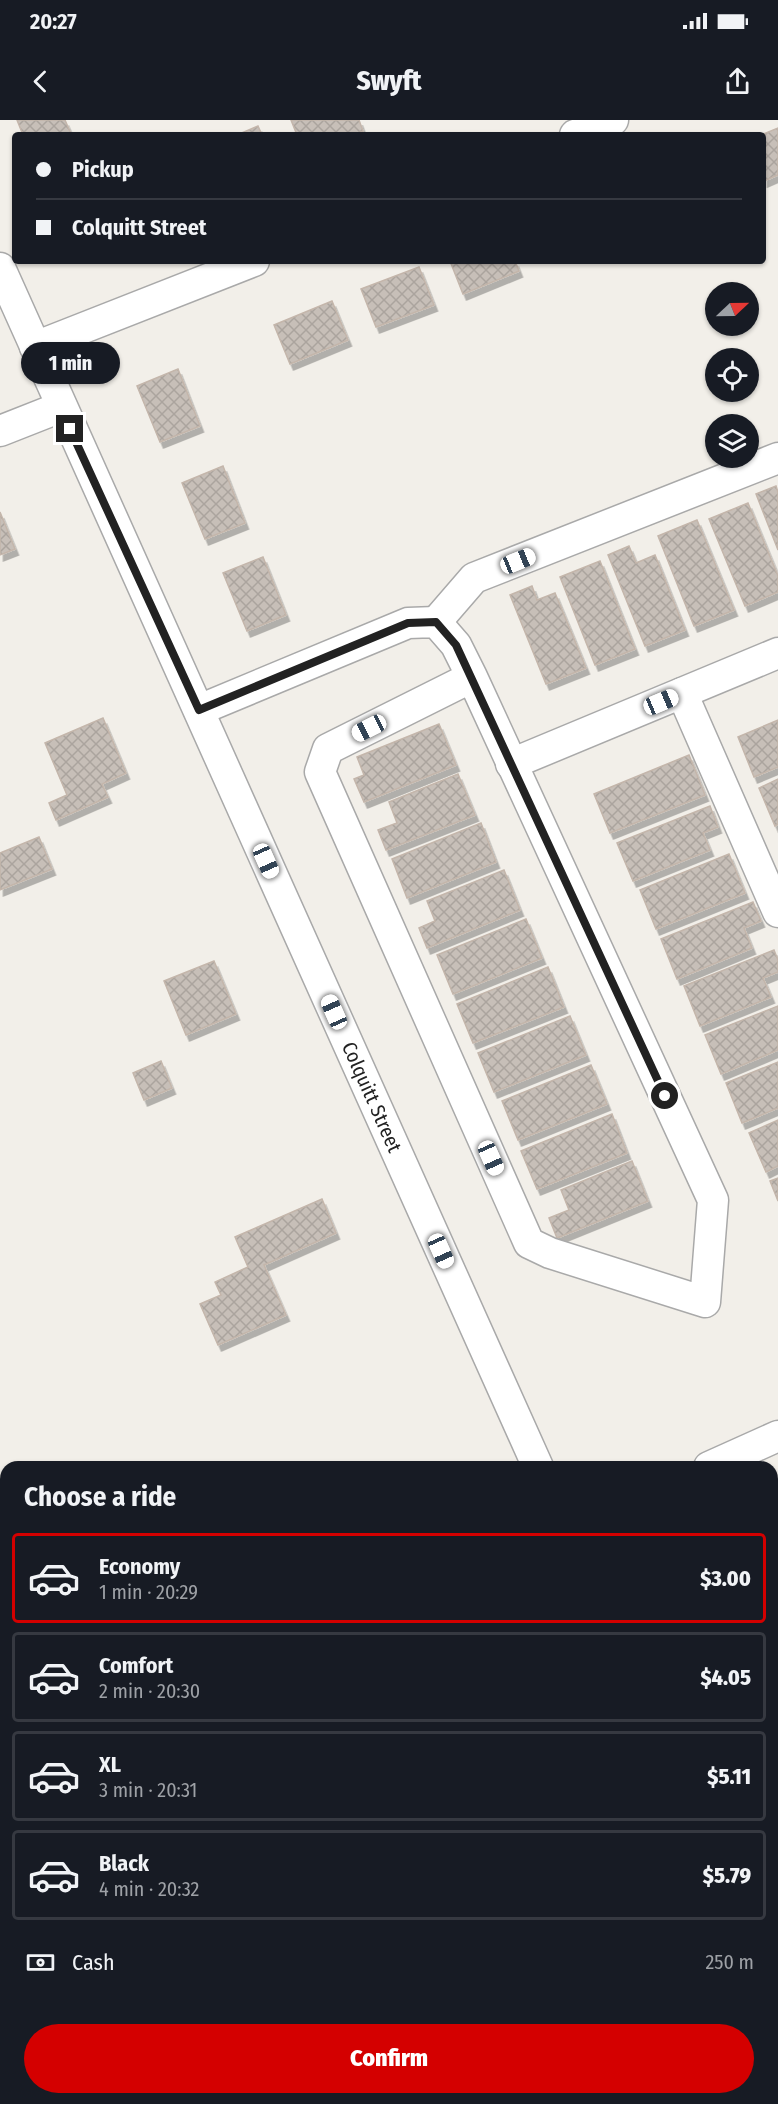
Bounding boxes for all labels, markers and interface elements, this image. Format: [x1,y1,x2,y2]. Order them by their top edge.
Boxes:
text: 20:27 [30,8,77,35]
icon: back [24,65,57,98]
text: Swyft [357,65,421,97]
icon: share [721,65,754,98]
text: Pickup [72,156,134,183]
text: Colquitt Street [72,214,207,241]
north arrow [705,282,759,336]
map controls [705,282,759,468]
callout: 1 min [20,342,119,384]
button: locate [705,348,759,402]
text: 1 min [49,351,92,375]
button: layers [705,414,759,468]
route end [56,415,83,442]
car [498,546,538,576]
car [641,687,681,717]
car [349,712,389,744]
car [250,841,282,881]
car [318,992,350,1032]
street label: Colquitt Street [337,1038,407,1156]
route start [651,1082,678,1109]
car [475,1138,507,1178]
car [425,1231,457,1271]
text: Choose a ride [24,1481,176,1513]
icon: car [27,1551,81,1605]
text: Economy [99,1553,180,1580]
text: $3.00 [700,1565,751,1592]
text: 1 min · 20:29 [99,1580,198,1604]
icon: car [27,1650,81,1704]
text: Comfort [99,1652,173,1679]
text: $4.05 [700,1664,751,1691]
text: 2 min · 20:30 [99,1679,200,1703]
icon: car [27,1749,81,1803]
text: XL [99,1751,121,1778]
text: $5.11 [707,1763,751,1790]
text: 3 min · 20:31 [99,1778,197,1802]
icon: car [27,1848,81,1902]
text: Black [99,1850,149,1877]
text: $5.79 [703,1862,751,1889]
text: 4 min · 20:32 [99,1877,199,1901]
icon: cash [24,1946,57,1979]
text: Cash [72,1949,115,1976]
text: 250 m [706,1950,754,1974]
button: Confirm [24,2024,754,2093]

